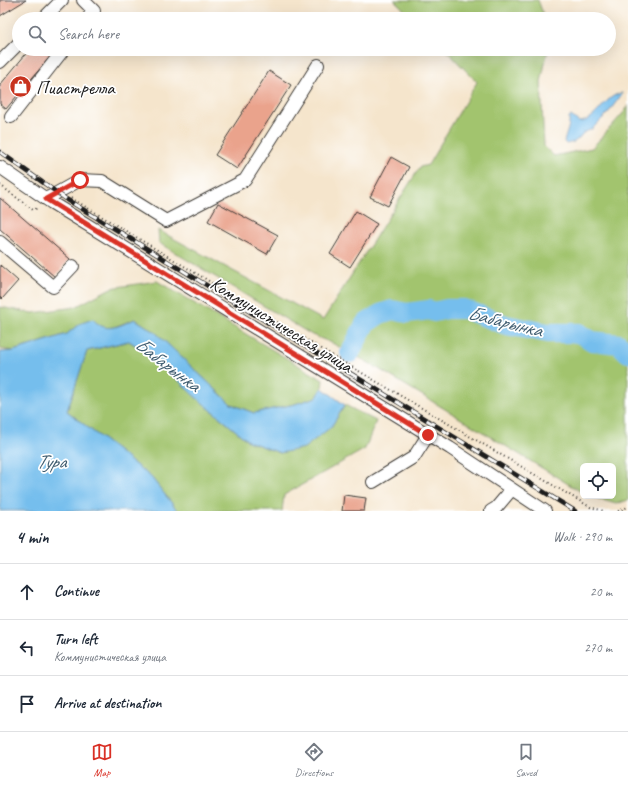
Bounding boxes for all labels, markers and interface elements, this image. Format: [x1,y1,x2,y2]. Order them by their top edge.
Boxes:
search box [12,12,616,56]
icon: search [26,23,48,45]
text: Search here [58,25,119,44]
shop icon: Пиастрелла [8,74,34,100]
place label: Пиастрелла [36,76,116,100]
route start [71,171,89,189]
street label: Коммунистическая улица [206,271,359,379]
water label: Бабарынка [465,300,547,343]
water label: Бабарынка [130,332,207,398]
route end [419,426,437,444]
water label: Тура [36,449,68,474]
map controls [580,463,616,499]
button: locate [580,463,616,499]
text: 4 min [16,527,49,548]
text: Walk · 290 m [553,529,612,545]
icon: ahead [16,581,38,603]
text: Continue [54,582,99,601]
text: 20 m [590,584,612,600]
text: Turn left [54,630,97,649]
icon: left [16,637,38,659]
text: 270 m [584,640,612,656]
text: Коммунистическая улица [54,649,166,665]
icon: arrive [16,693,38,715]
text: Arrive at destination [54,694,161,713]
tab: Map [91,741,113,779]
tab: Directions [295,741,333,779]
tab: Saved [515,741,537,779]

